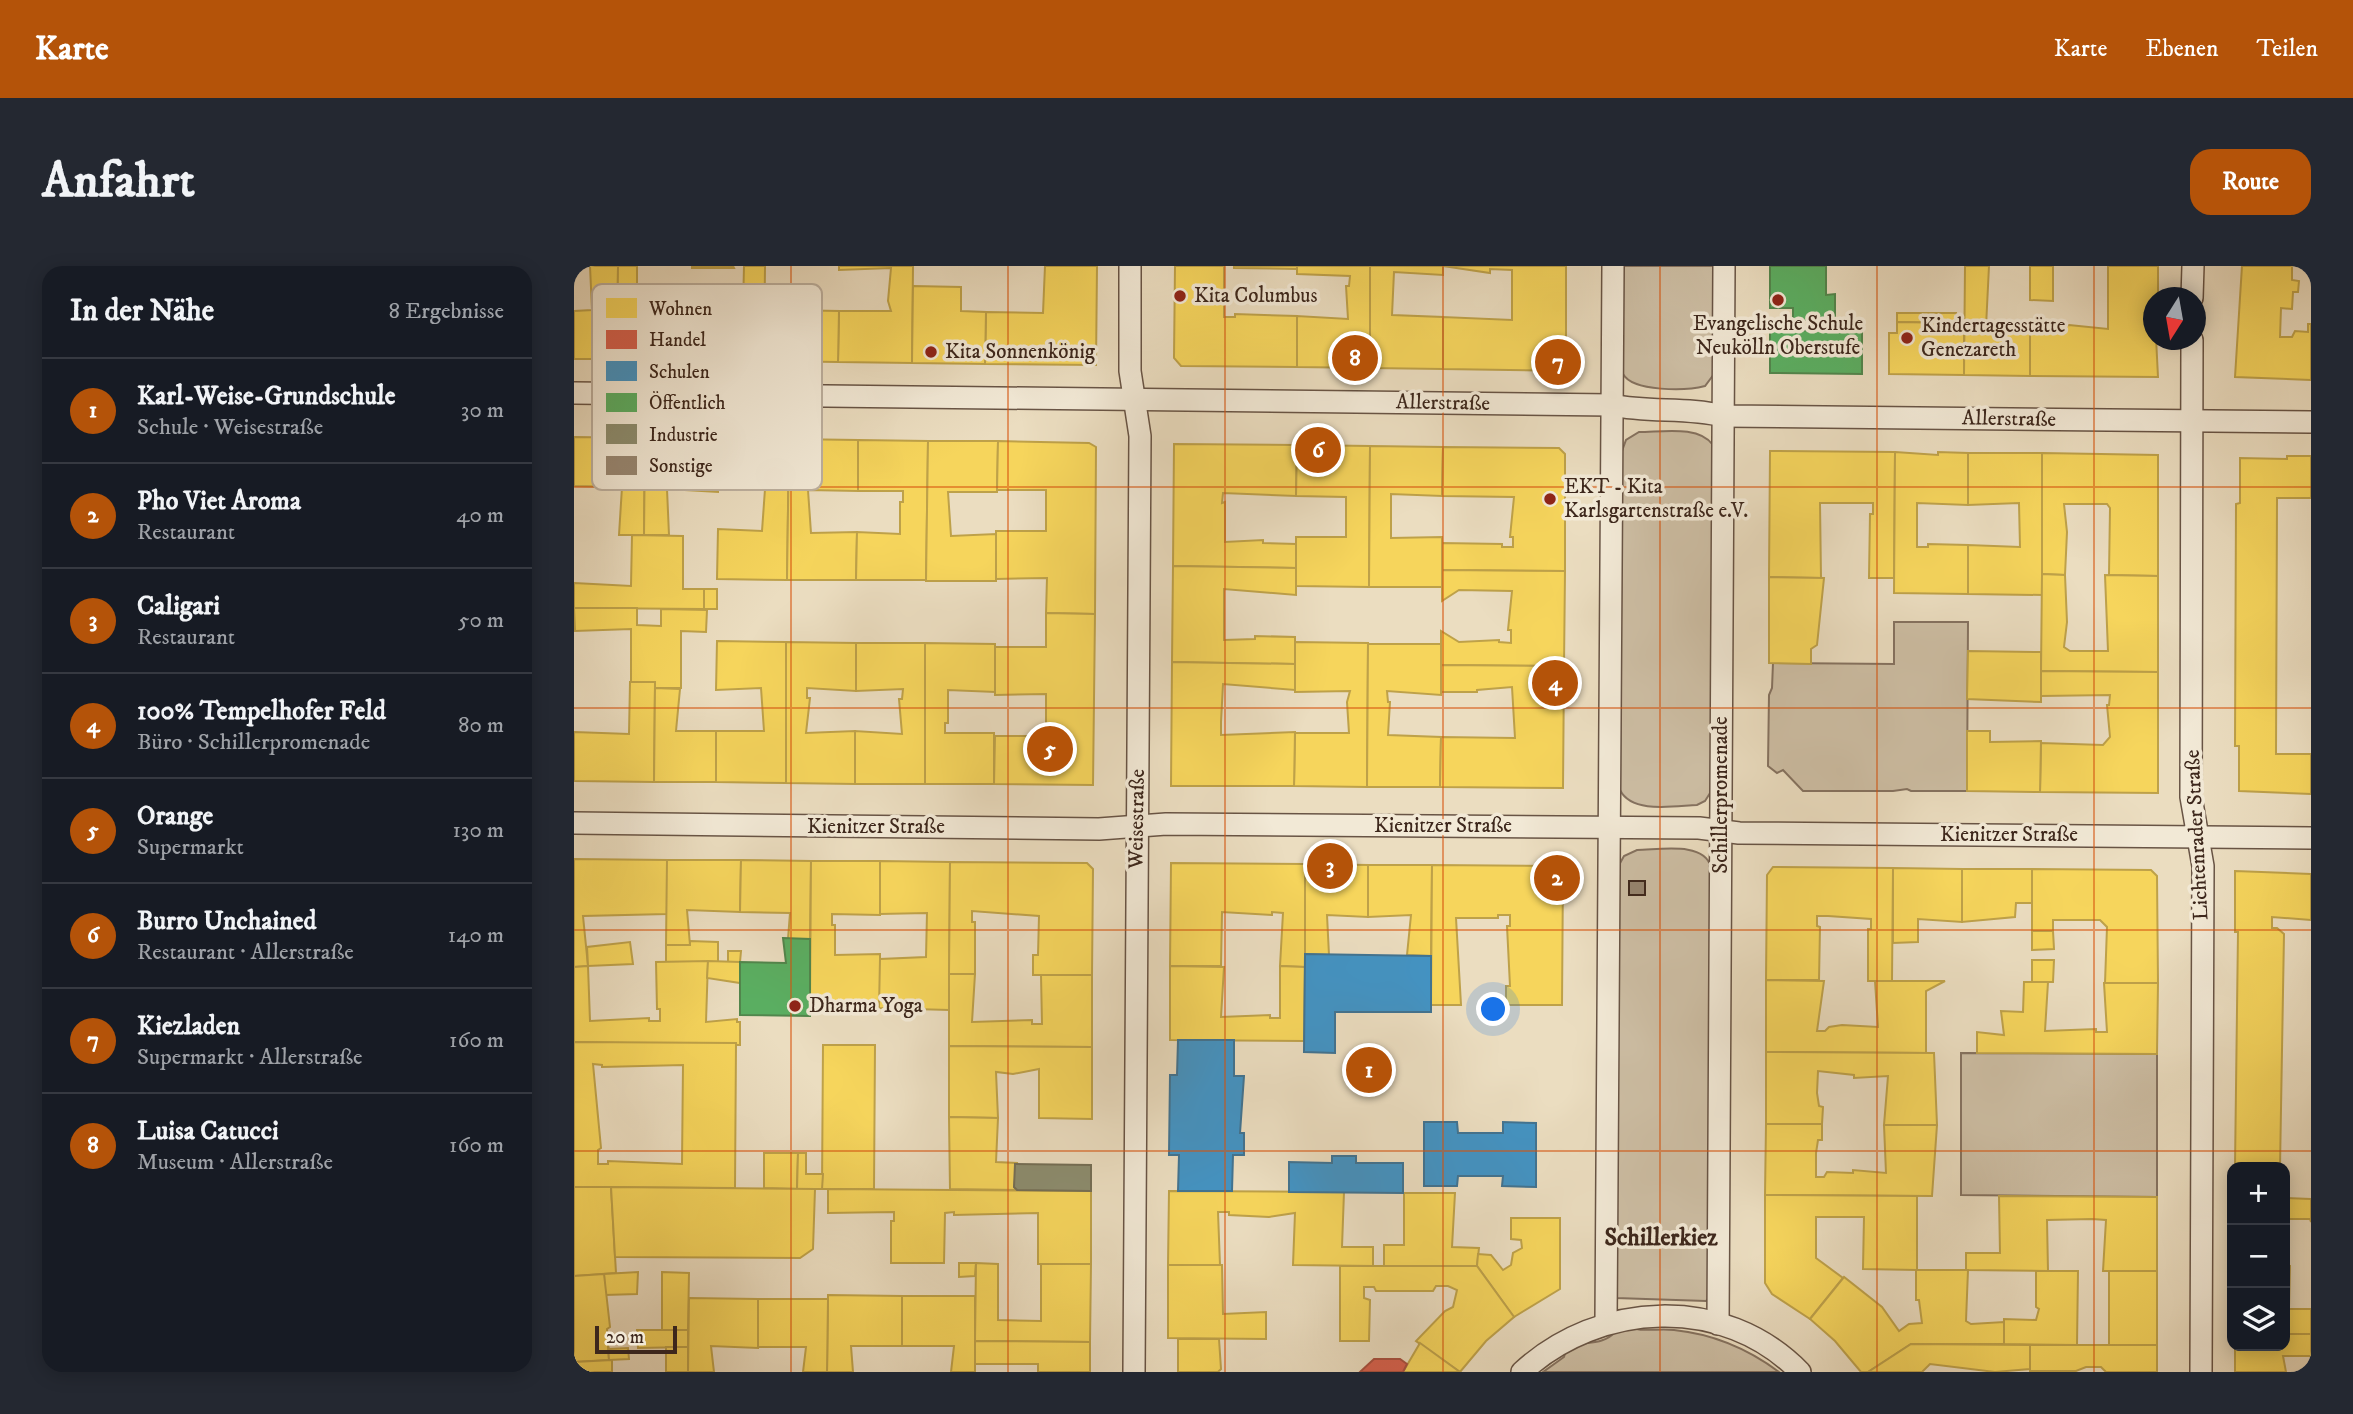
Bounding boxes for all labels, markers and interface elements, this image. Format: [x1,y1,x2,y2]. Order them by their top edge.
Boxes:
text: Karte [35,29,109,70]
text: Karte [2054,34,2107,64]
text: Ebenen [2145,34,2219,64]
text: Teilen [2257,34,2318,64]
button: Route [2190,149,2311,215]
text: Anfahrt [42,151,195,213]
place label: Kita Columbus [1194,283,1317,309]
legend [592,284,822,490]
north arrow [2143,287,2206,350]
marker: Kita Columbus [1172,288,1188,304]
marker: Evangelische Schule Neukölln Oberstufe [1770,292,1786,308]
text: In der Nähe [70,293,214,330]
text: 8 Ergebnisse [388,297,504,326]
text: Wohnen [648,298,712,321]
place label: Evangelische Schule Neukölln Oberstufe [1693,311,1864,361]
place label: Kindertagesstätte Genezareth [1921,313,2066,363]
text: Handel [649,329,706,352]
marker: Kindertagesstätte Genezareth [1899,330,1915,346]
pin: 8 [1332,332,1378,384]
pin: 7 [1535,336,1581,388]
place label: Kita Sonnenkönig [945,339,1096,365]
marker: Kita Sonnenkönig [923,344,939,360]
text: Schulen [649,361,710,384]
text: Karl-Weise-Grundschule [137,380,396,413]
street label: Allerstraße [1396,389,1491,417]
text: Öffentlich [649,391,726,415]
text: 1 [89,396,97,425]
text: 30 m [461,396,504,425]
street label: Allerstraße [1962,405,2057,433]
text: Schule · Weisestraße [137,413,323,442]
text: Industrie [649,424,718,447]
pin: 6 [1295,424,1341,476]
text: Sonstige [649,455,713,478]
place label: EKT - Kita Karlsgartenstraße e.V. [1564,474,1748,524]
text: Pho Viet Aroma [137,485,301,518]
marker: EKT - Kita Karlsgartenstraße e.V. [1542,491,1558,507]
text: 2 [87,501,99,530]
text: 40 m [456,501,504,530]
text: Restaurant [137,518,235,547]
text: Caligari [137,590,220,623]
text: 3 [89,606,97,635]
text: 50 m [458,606,504,635]
text: Restaurant [137,623,235,652]
pin: 4 [1532,657,1578,709]
text: 100% Tempelhofer Feld [137,695,386,728]
text: 4 [86,711,100,740]
text: 80 m [458,711,504,740]
street label: Schillerpromenade [1708,716,1734,874]
pin: 5 [1027,723,1073,775]
text: Büro · Schillerpromenade [137,728,370,757]
street label: Lichtenrader Straße [2180,749,2214,921]
street label: Weisestraße [1123,769,1151,870]
text: Orange [137,800,213,833]
street label: Kienitzer Straße [1374,813,1512,839]
street label: Kienitzer Straße [807,814,945,840]
text: 5 [87,816,99,845]
text: 130 m [452,816,504,845]
street label: Kienitzer Straße [1940,822,2078,848]
text: Supermarkt [137,833,244,862]
pin: 3 [1307,840,1353,892]
pin: 2 [1534,852,1580,904]
text: Burro Unchained [137,905,316,938]
text: 6 [87,921,99,950]
text: 140 m [448,921,504,950]
text: Restaurant · Allerstraße [137,938,354,967]
your location [1476,992,1510,1026]
place label: Dharma Yoga [809,993,923,1019]
marker: Dharma Yoga [787,998,803,1014]
text: Kiezladen [137,1010,240,1043]
text: 7 [87,1026,99,1055]
text: 160 m [449,1026,504,1055]
text: Supermarkt · Allerstraße [137,1043,363,1072]
pin: 1 [1346,1044,1392,1096]
text: Luisa Catucci [137,1115,279,1148]
text: 8 [87,1131,99,1160]
text: 160 m [449,1131,504,1160]
text: Museum · Allerstraße [137,1148,333,1177]
map controls [2227,1162,2290,1351]
button: + [2227,1162,2290,1225]
district label: Schillerkiez [1604,1223,1718,1253]
button: − [2227,1225,2290,1288]
button: layers [2227,1288,2290,1351]
scale bar [595,1323,677,1355]
text: 20 m [606,1326,644,1349]

